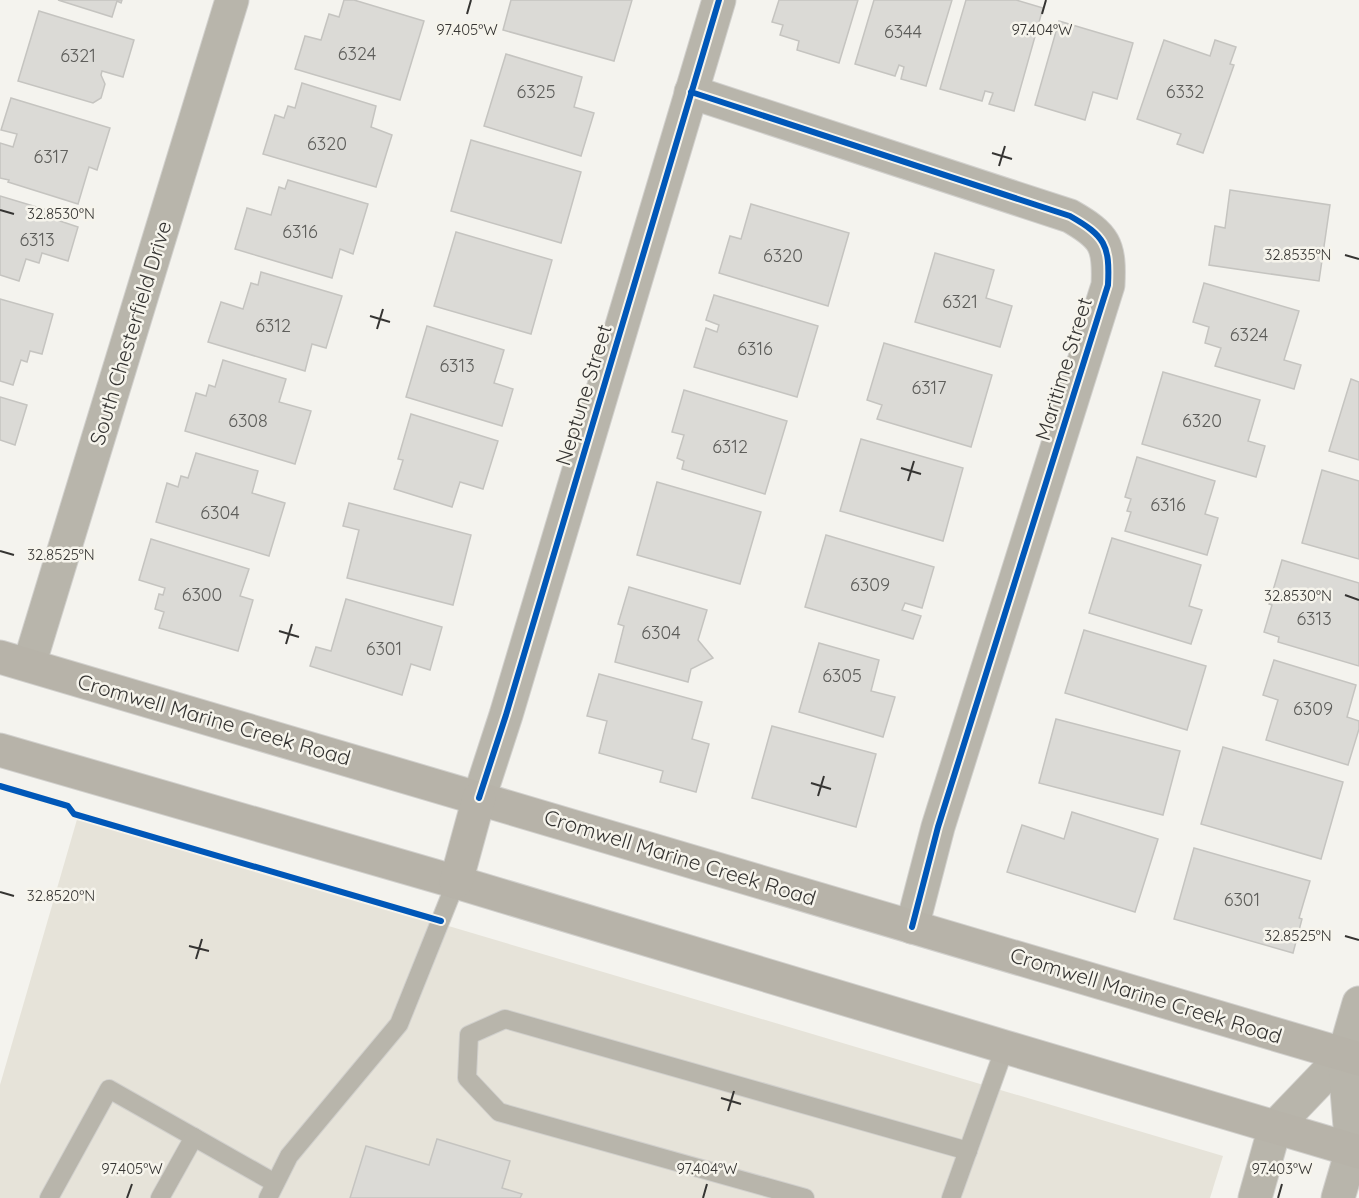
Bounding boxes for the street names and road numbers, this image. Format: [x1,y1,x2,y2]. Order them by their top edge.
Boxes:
street label: South Chesterfield Drive [84,217,177,448]
street label: Maritime Street [1029,294,1097,443]
street label: Neptune Street [549,321,617,468]
street label: Cromwell Marine Creek Road [75,668,354,771]
street label: Cromwell Marine Creek Road [541,803,819,911]
street label: Cromwell Marine Creek Road [1007,941,1285,1049]

